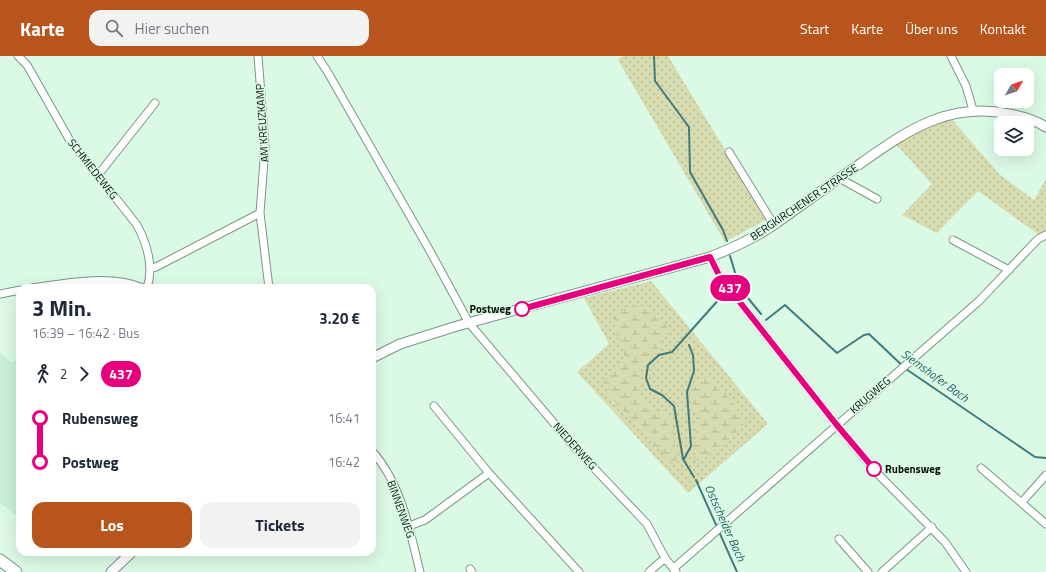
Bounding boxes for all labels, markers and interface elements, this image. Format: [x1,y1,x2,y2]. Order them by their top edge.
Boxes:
search box [89,10,369,46]
text: Karte [20,14,65,43]
icon: search [103,17,125,39]
text: Hier suchen [135,17,209,40]
text: Start [800,18,829,39]
text: Karte [851,18,883,39]
text: Über uns [905,18,958,39]
text: Kontakt [980,18,1026,39]
north arrow [994,68,1034,108]
map controls [994,68,1034,156]
street label: AM KREUZKAMP [251,83,273,163]
button: layers [994,116,1034,156]
street label: SCHMIEDEWEG [64,135,122,203]
street label: BERGKIRCHENER STRASSE [747,160,861,244]
line badge: 437 [707,275,753,301]
text: 437 [718,277,742,298]
text: 3 Min. [32,291,92,325]
place label: Postweg [469,301,511,317]
marker: Postweg [514,301,530,317]
text: 3.20 € [319,307,360,330]
text: 16:39 – 16:42 · Bus [32,323,139,343]
water label: Siemshofer Bach [897,344,974,407]
icon: walk [32,363,54,385]
icon: forward [73,363,95,385]
text: 437 [109,363,133,384]
text: 2 [60,364,67,384]
street label: KRUGWEG [846,373,894,417]
text: Rubensweg [62,407,138,430]
text: 16:41 [328,408,360,428]
street label: NIEDERWEG [549,419,601,473]
text: Postweg [62,451,119,474]
text: 16:42 [328,452,360,472]
marker: Rubensweg [866,461,882,477]
place label: Rubensweg [885,461,941,477]
street label: BINNENWEG [383,478,419,540]
water label: Ostscheider Bach [700,481,751,565]
button: Los [32,502,192,548]
button: Tickets [200,502,360,548]

